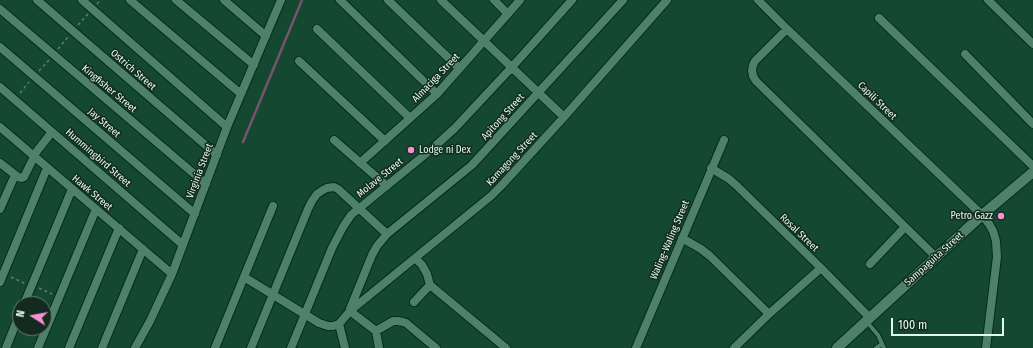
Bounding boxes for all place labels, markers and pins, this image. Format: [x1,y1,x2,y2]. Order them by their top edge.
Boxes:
place label: Lodge ni Dex [419,144,471,156]
marker: Lodge ni Dex [406,145,416,155]
place label: Petro Gazz [951,210,993,222]
marker: Petro Gazz [996,211,1006,221]

